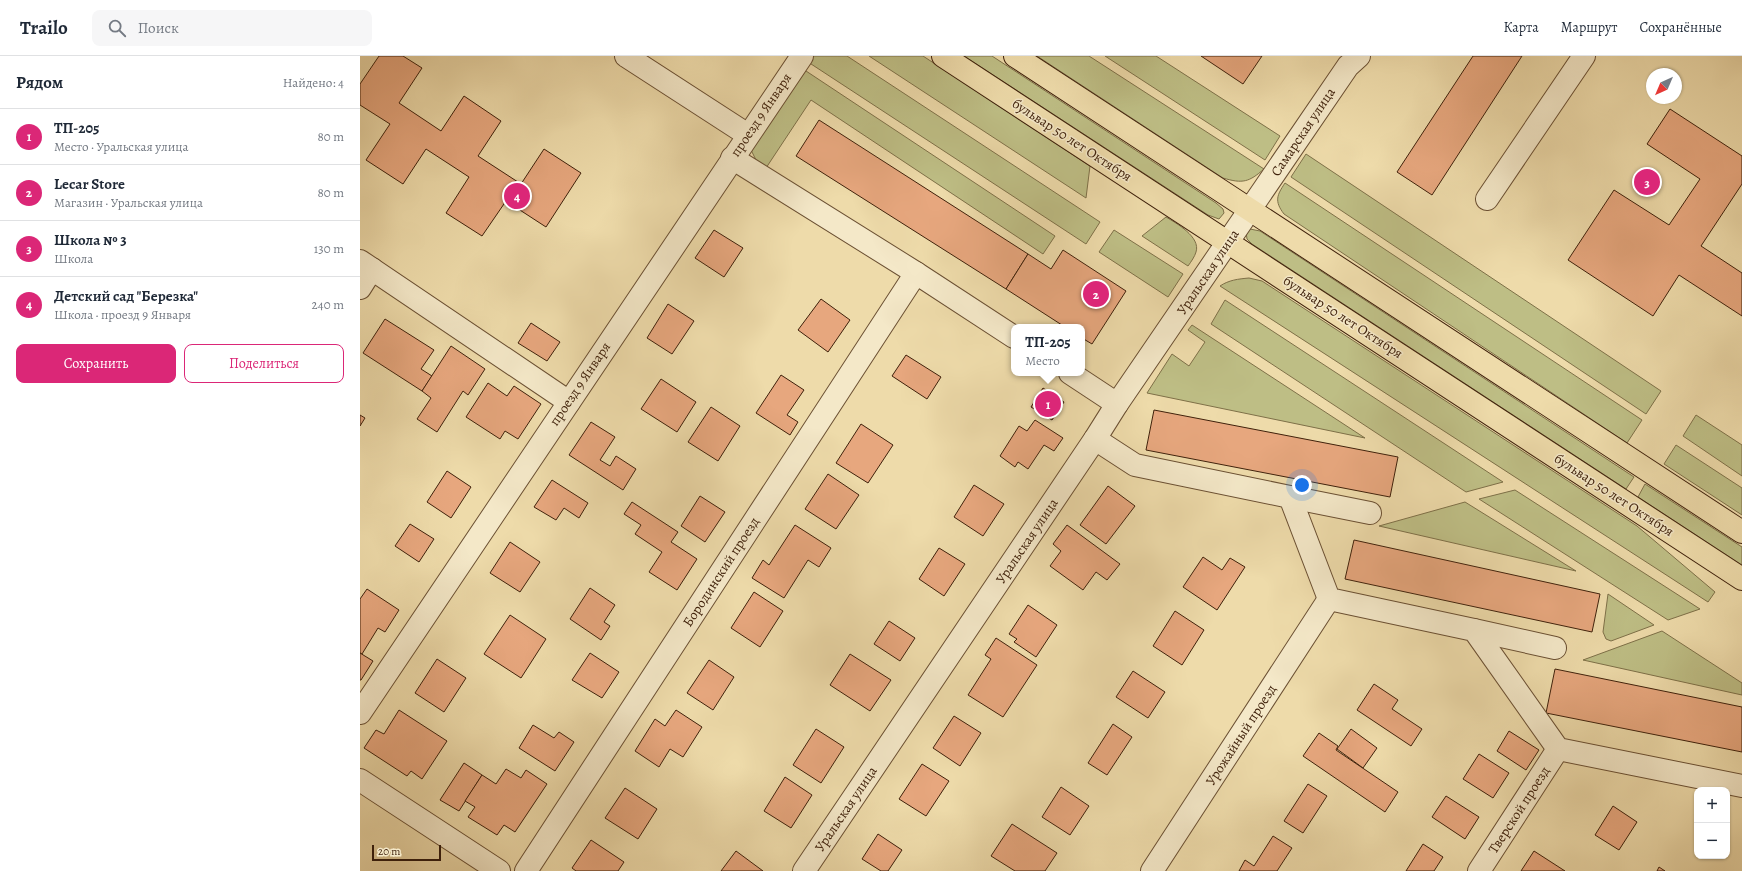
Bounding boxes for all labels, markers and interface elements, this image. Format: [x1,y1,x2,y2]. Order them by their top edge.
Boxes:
search box [92,10,372,46]
text: Trailo [20,15,68,41]
icon: search [106,17,128,39]
text: Поиск [138,18,179,38]
text: Карта [1504,18,1539,37]
text: Маршрут [1561,18,1617,37]
text: Сохранённые [1639,18,1722,37]
north arrow [1646,68,1682,104]
street label: проезд 9 Января [726,69,796,161]
text: Рядом [16,71,63,94]
text: Найдено: 4 [283,74,344,91]
street label: Самарская улица [1266,83,1340,180]
street label: бульвар 50 лет Октября [1008,94,1136,186]
text: ТП-205 [54,118,99,138]
text: 1 [27,128,31,145]
text: 80 m [317,128,344,145]
text: Место · Уральская улица [54,138,189,155]
pin: 3 [1634,167,1660,197]
text: Lecar Store [54,174,125,194]
pin: 4 [504,181,530,211]
text: 2 [26,184,32,201]
text: 80 m [317,184,344,201]
text: Магазин · Уральская улица [54,194,203,211]
street label: Уральская улица [1172,225,1244,318]
text: Школа № 3 [54,230,127,250]
text: 3 [26,240,32,257]
text: 130 m [314,240,344,257]
text: Школа [54,250,93,267]
street label: бульвар 50 лет Октября [1279,271,1407,363]
pin: 2 [1083,279,1109,309]
text: Детский сад "Березка" [54,286,198,306]
text: 4 [26,296,32,313]
text: 240 m [312,296,344,313]
text: Школа · проезд 9 Января [54,306,191,323]
popup [1011,324,1085,376]
text: ТП-205 [1025,332,1071,352]
street label: проезд 9 Января [545,338,615,430]
button: Сохранить [16,344,176,383]
button: Поделиться [184,344,344,383]
text: Место [1025,352,1060,369]
pin: 1 [1035,389,1061,419]
street label: бульвар 50 лет Октября [1550,449,1678,541]
your location [1292,475,1312,495]
street label: Уральская улица [991,494,1063,587]
street label: Бородинский проезд [678,513,764,631]
street label: Урожайный проезд [1201,681,1281,789]
street label: Уральская улица [810,762,882,855]
street label: Тверской проезд [1484,763,1554,857]
map controls [1694,787,1730,859]
button: + [1694,787,1730,823]
button: − [1694,823,1730,859]
scale bar [372,843,441,862]
text: 20 m [378,844,400,859]

